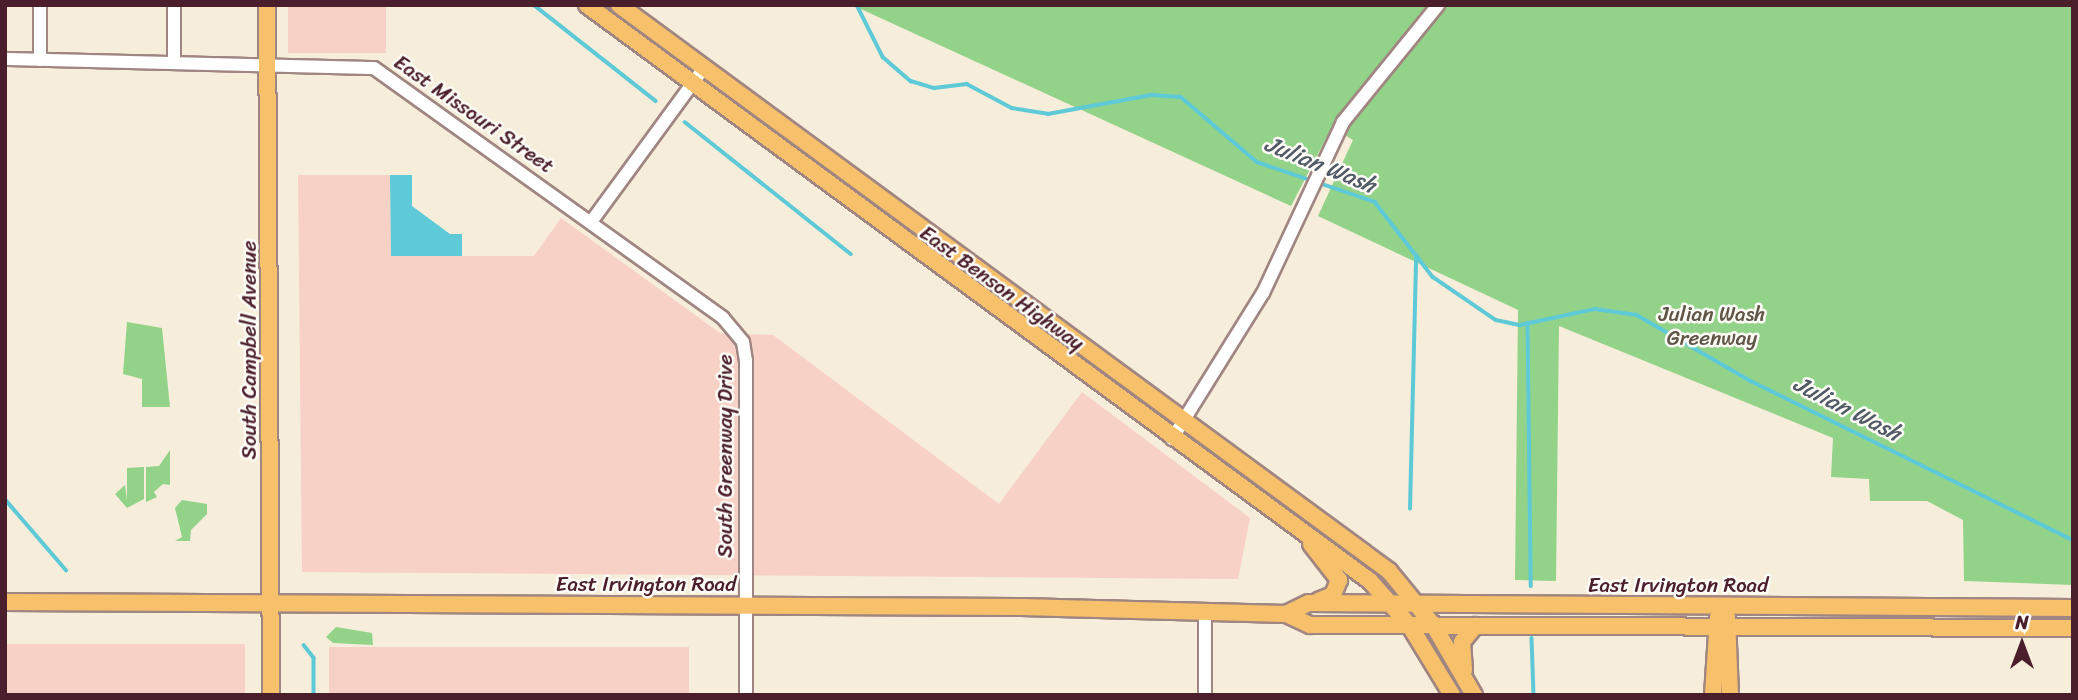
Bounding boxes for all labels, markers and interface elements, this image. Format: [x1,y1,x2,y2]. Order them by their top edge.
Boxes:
street label: East Missouri Street [388,49,560,179]
water label: Julian Wash [1260,130,1380,200]
street label: East Benson Highway [915,220,1089,356]
street label: South Campbell Avenue [236,241,262,459]
park label: Julian Wash Greenway [1658,301,1766,351]
street label: South Greenway Drive [712,354,738,558]
water label: Julian Wash [1788,370,1906,448]
street label: East Irvington Road [555,571,737,597]
street label: East Irvington Road [1587,572,1769,598]
text: N [2015,606,2029,639]
north arrow [1987,609,2057,679]

